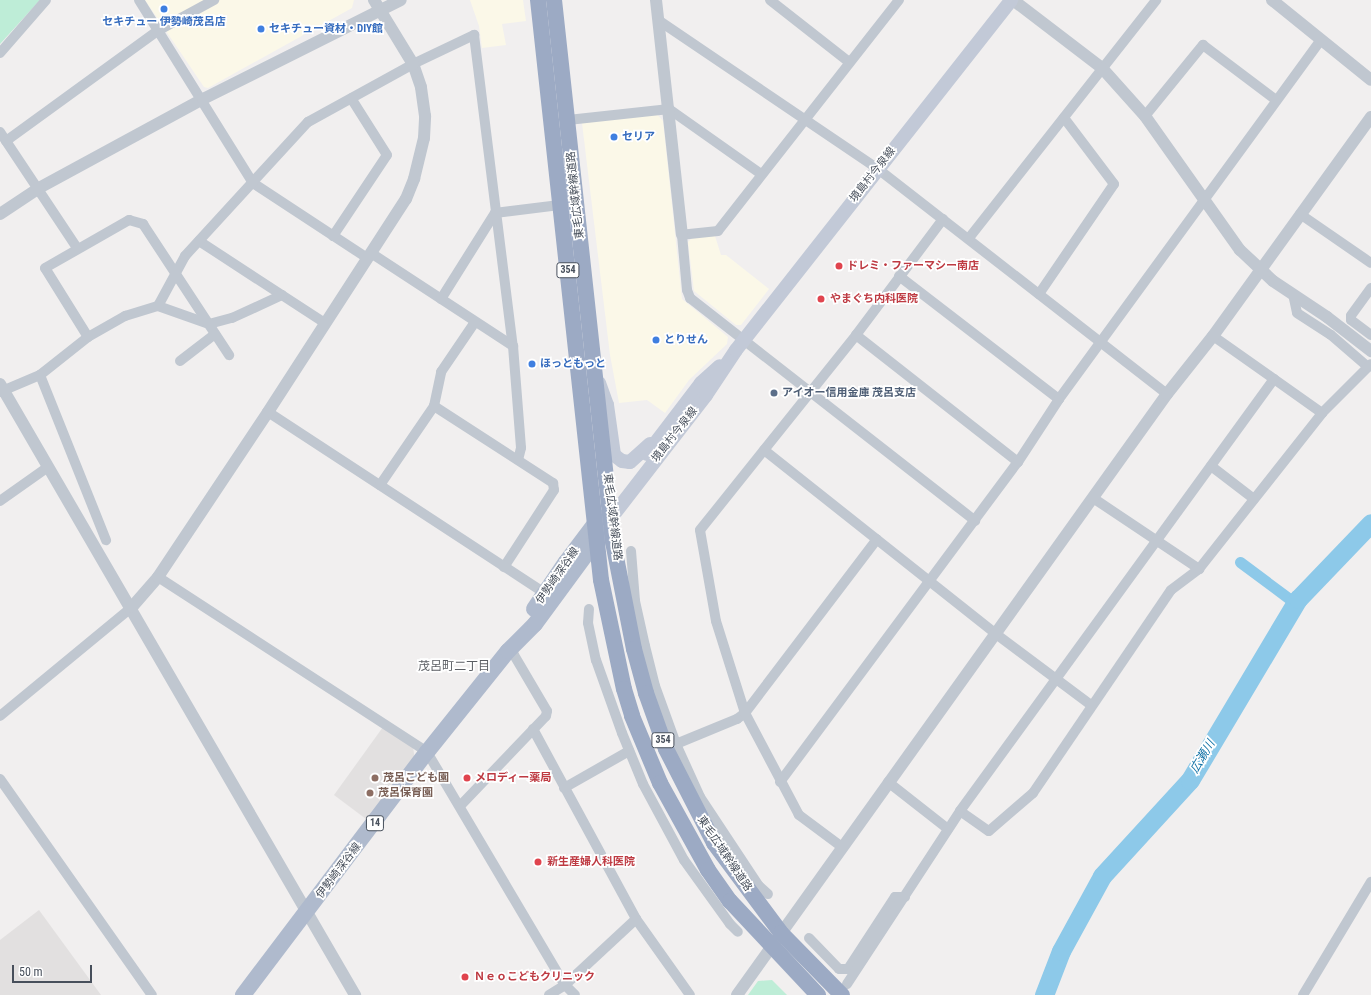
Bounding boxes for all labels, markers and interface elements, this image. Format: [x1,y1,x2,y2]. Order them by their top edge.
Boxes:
marker: セキチュー 伊勢崎茂呂店 [159,4,169,14]
place label: セキチュー 伊勢崎茂呂店 [102,15,226,29]
place label: セキチュー資材・DIY館 [269,22,383,36]
marker: セキチュー資材・DIY館 [256,24,266,34]
place label: セリア [622,130,655,144]
marker: セリア [609,132,619,142]
street label: 境島村今泉線 [847,145,899,205]
street label: 東毛広域幹線道路 [565,151,587,239]
place label: ドレミ・ファーマシー南店 [847,259,979,273]
marker: ドレミ・ファーマシー南店 [834,261,844,271]
road number: 354 [556,262,580,278]
place label: やまぐち内科医院 [830,292,918,306]
marker: やまぐち内科医院 [815,293,827,305]
place label: とりせん [664,333,708,347]
marker: とりせん [651,335,661,345]
place label: ほっともっと [540,357,606,371]
marker: ほっともっと [527,359,537,369]
place label: アイオー信用金庫 茂呂支店 [782,386,917,400]
marker: アイオー信用金庫 茂呂支店 [769,388,779,398]
street label: 境島村今泉線 [649,405,701,465]
street label: 東毛広域幹線道路 [600,473,624,561]
street label: 伊勢崎深谷線 [534,545,582,607]
district label: 茂呂町二丁目 [418,660,490,674]
road number: 354 [651,732,675,748]
water label: 広瀬川 [1188,738,1218,776]
place label: 茂呂こども園 [383,771,449,785]
place label: メロディー薬局 [475,771,552,785]
marker: 茂呂こども園 [370,773,380,783]
marker: メロディー薬局 [462,773,472,783]
place label: 茂呂保育園 [378,786,433,800]
marker: 茂呂保育園 [365,788,375,798]
street label: 東毛広域幹線道路 [694,814,754,894]
road number: 14 [365,815,385,831]
street label: 伊勢崎深谷線 [314,841,364,901]
place label: 新生産婦人科医院 [547,855,635,869]
marker: 新生産婦人科医院 [532,856,544,868]
scale bar [14,957,94,983]
text: 50 m [19,965,43,979]
place label: Ｎｅｏこどもクリニック [474,970,595,984]
marker: Ｎｅｏこどもクリニック [459,971,471,983]

